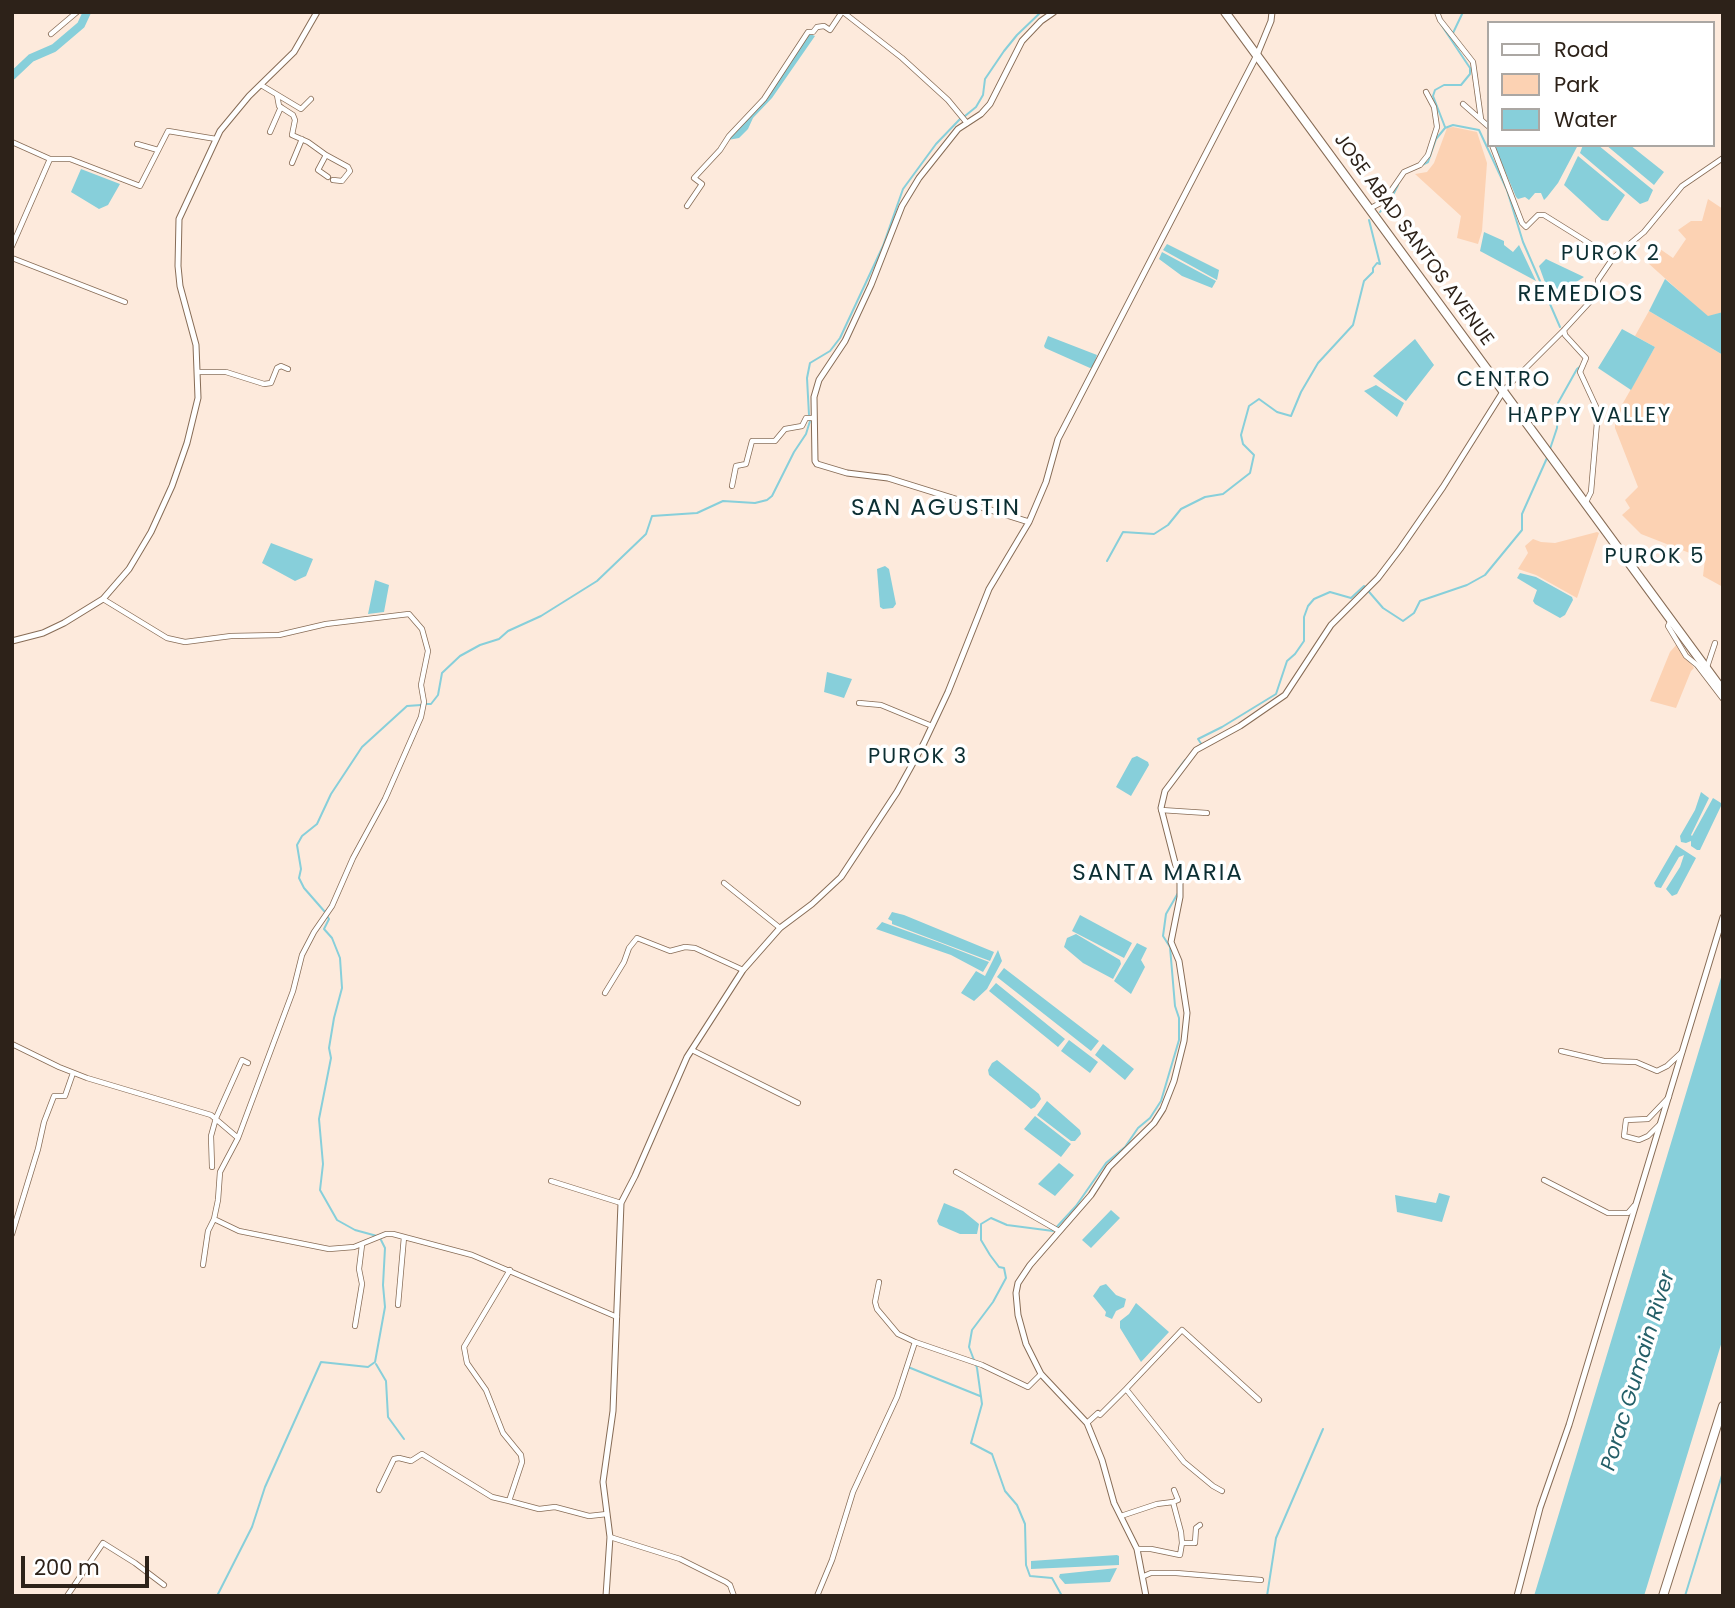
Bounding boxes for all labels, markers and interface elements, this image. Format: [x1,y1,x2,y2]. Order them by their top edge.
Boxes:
legend [1486,21,1714,147]
text: Road [1554,35,1609,64]
text: Park [1554,70,1599,99]
text: Water [1554,105,1617,134]
street label: JOSE ABAD SANTOS AVENUE [1328,129,1498,351]
district label: PUROK 2 [1562,242,1660,268]
district label: REMEDIOS [1519,281,1643,309]
district label: CENTRO [1458,368,1550,394]
district label: HAPPY VALLEY [1509,404,1671,430]
district label: SAN AGUSTIN [852,495,1020,523]
district label: PUROK 5 [1605,545,1705,571]
district label: PUROK 3 [869,745,967,771]
district label: SANTA MARIA [1074,860,1242,888]
water label: Porac Gumain River [1597,1268,1681,1474]
scale bar [24,1542,152,1586]
text: 200 m [34,1553,100,1582]

